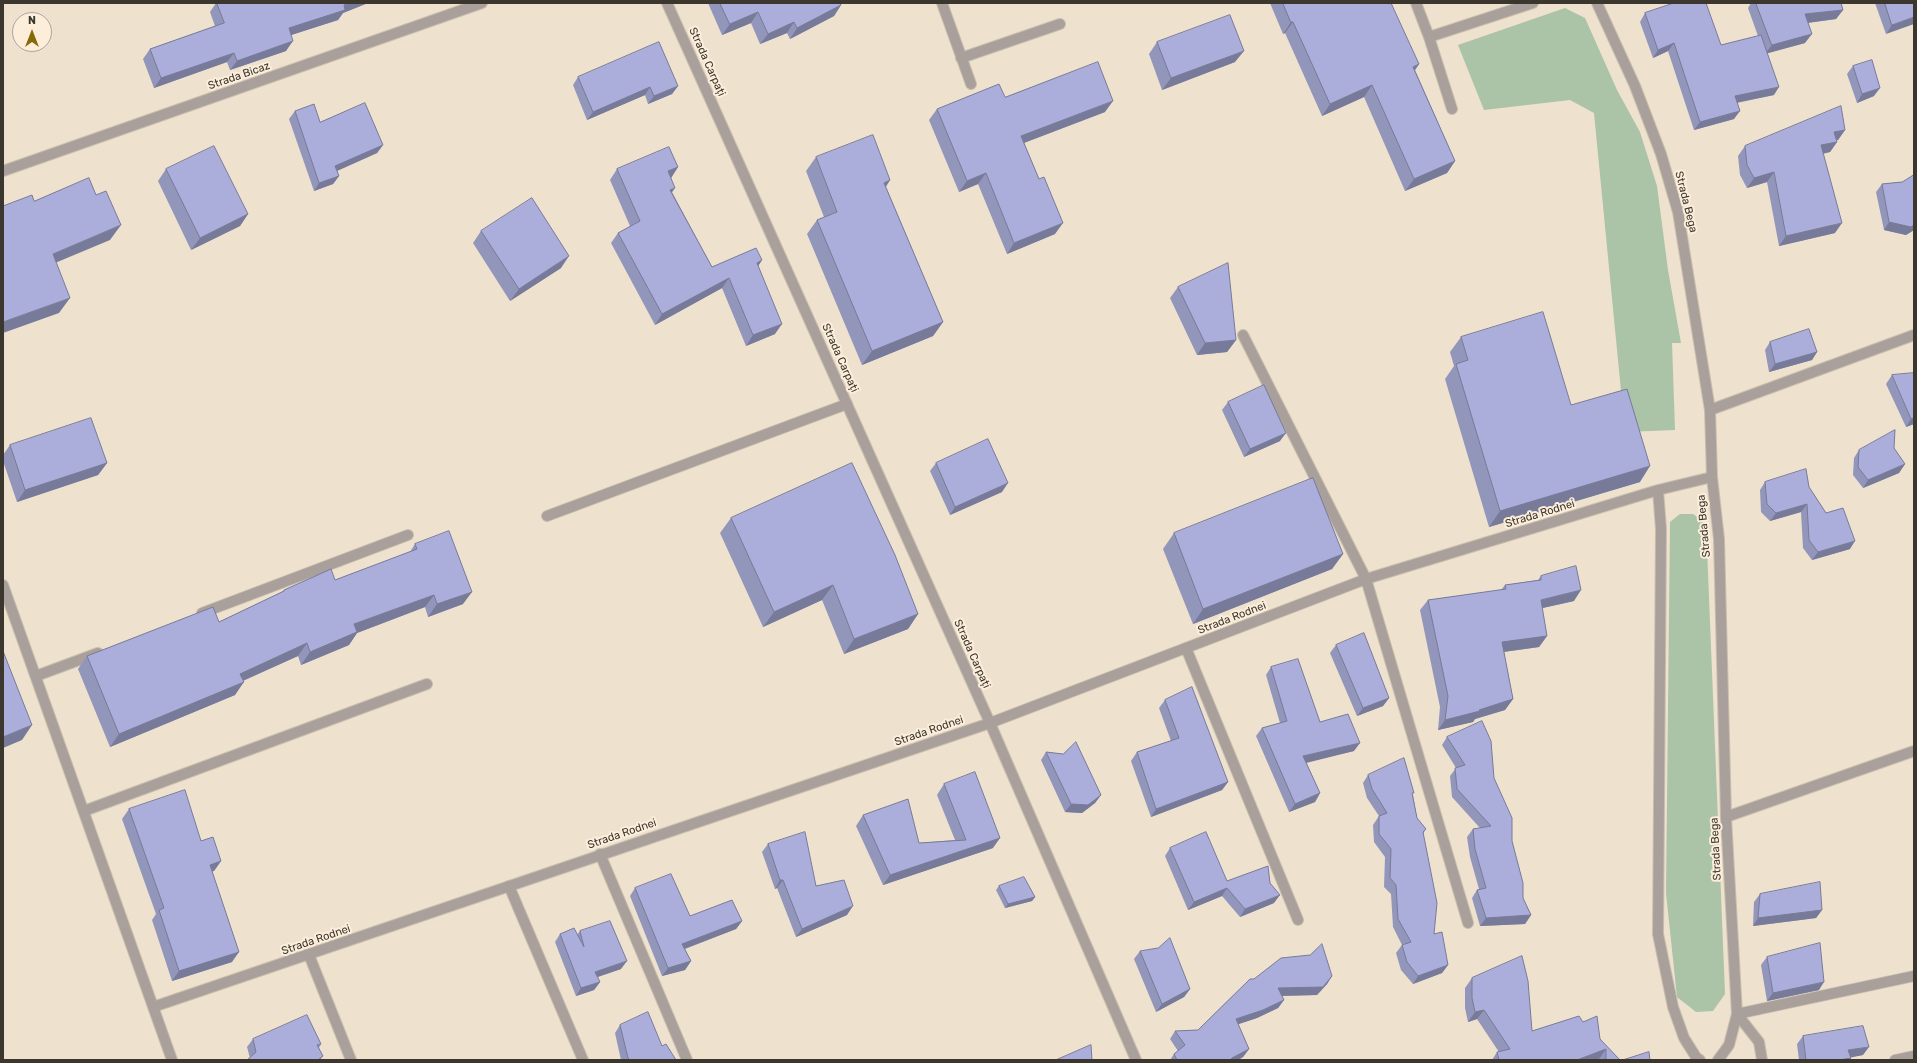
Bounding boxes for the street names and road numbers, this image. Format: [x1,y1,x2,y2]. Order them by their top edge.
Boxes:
street label: Strada Carpați [686,26,728,98]
street label: Strada Bicaz [206,59,272,93]
street label: Strada Bega [1672,170,1700,234]
street label: Strada Carpați [819,322,861,394]
street label: Strada Bega [1695,494,1713,558]
street label: Strada Rodnei [1504,497,1576,531]
street label: Strada Rodnei [1196,599,1268,637]
street label: Strada Carpați [951,618,993,690]
street label: Strada Rodnei [893,713,965,749]
street label: Strada Rodnei [586,816,658,852]
street label: Strada Bega [1708,817,1724,881]
street label: Strada Rodnei [280,922,352,958]

